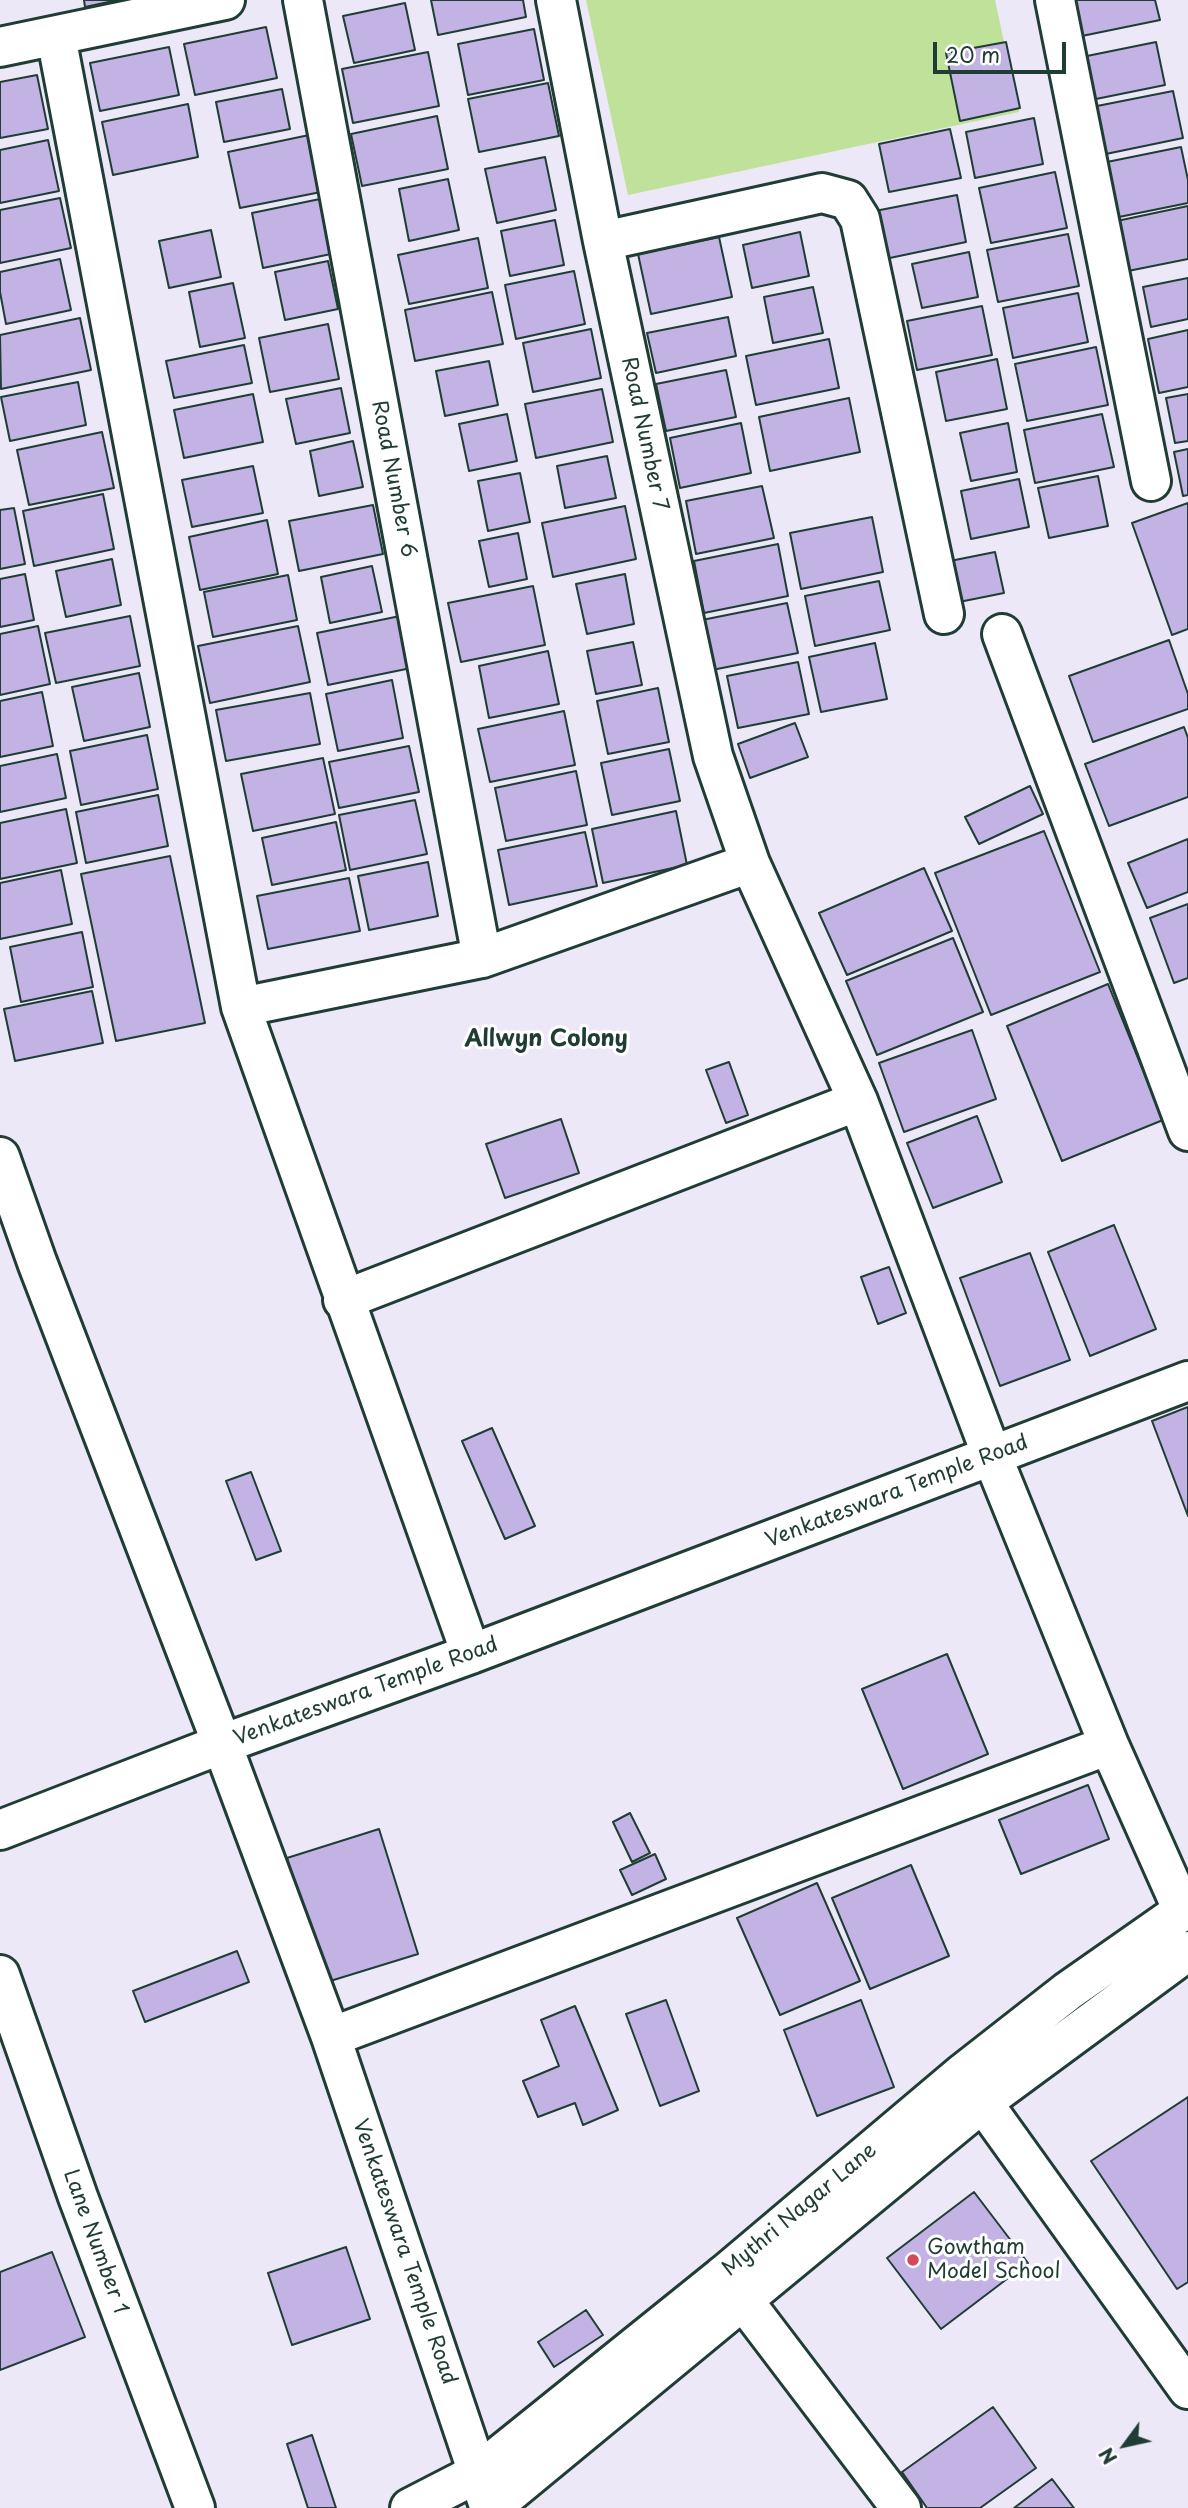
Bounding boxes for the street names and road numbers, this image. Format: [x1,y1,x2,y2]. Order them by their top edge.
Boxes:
street label: Road Number 7 [615,355,673,513]
street label: Road Number 6 [365,398,421,560]
street label: Venkateswara Temple Road [762,1430,1032,1554]
street label: Venkateswara Temple Road [231,1632,501,1752]
street label: Venkateswara Temple Road [347,2116,461,2388]
street label: Mythri Nagar Lane [718,2138,882,2282]
street label: Lane Number 1 [57,2166,133,2318]

